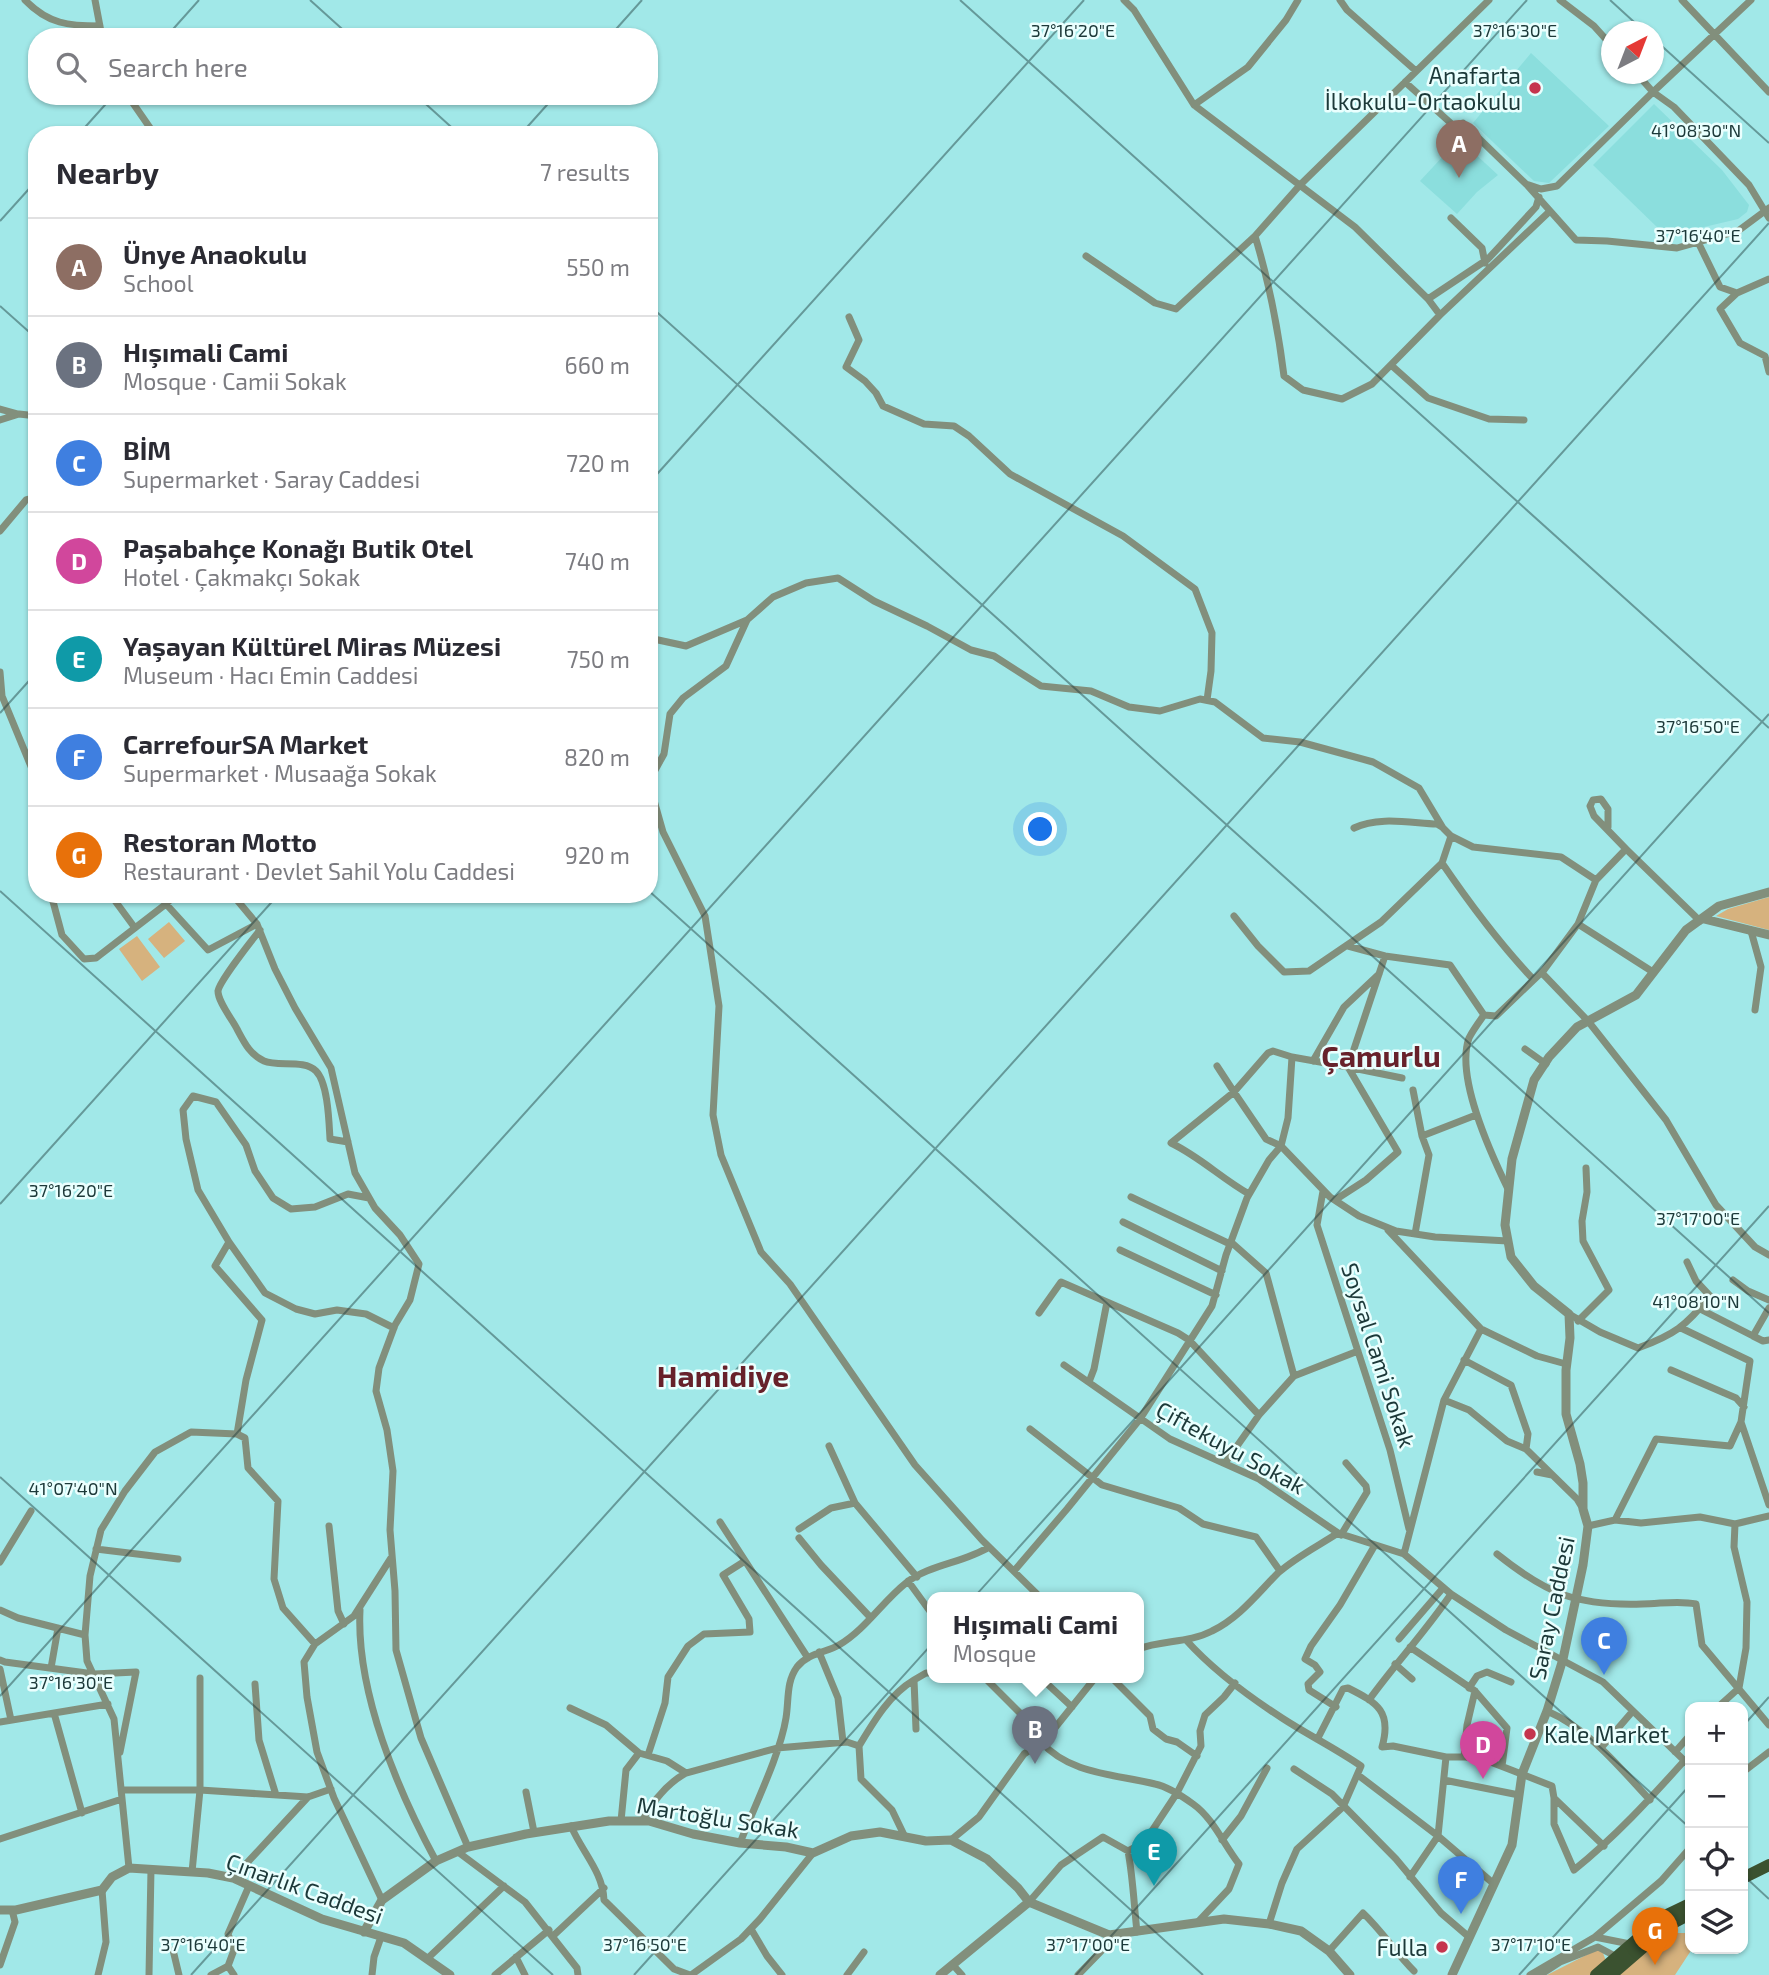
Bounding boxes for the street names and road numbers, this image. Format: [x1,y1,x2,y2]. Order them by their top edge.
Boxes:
street label: Soysal Cami Sokak [1336,1259,1422,1451]
street label: Çiftekuyu Sokak [1151,1395,1311,1500]
street label: Saray Caddesi [1522,1534,1580,1682]
street label: Martoğlu Sokak [635,1790,801,1844]
street label: Çınarlık Caddesi [222,1847,387,1930]

